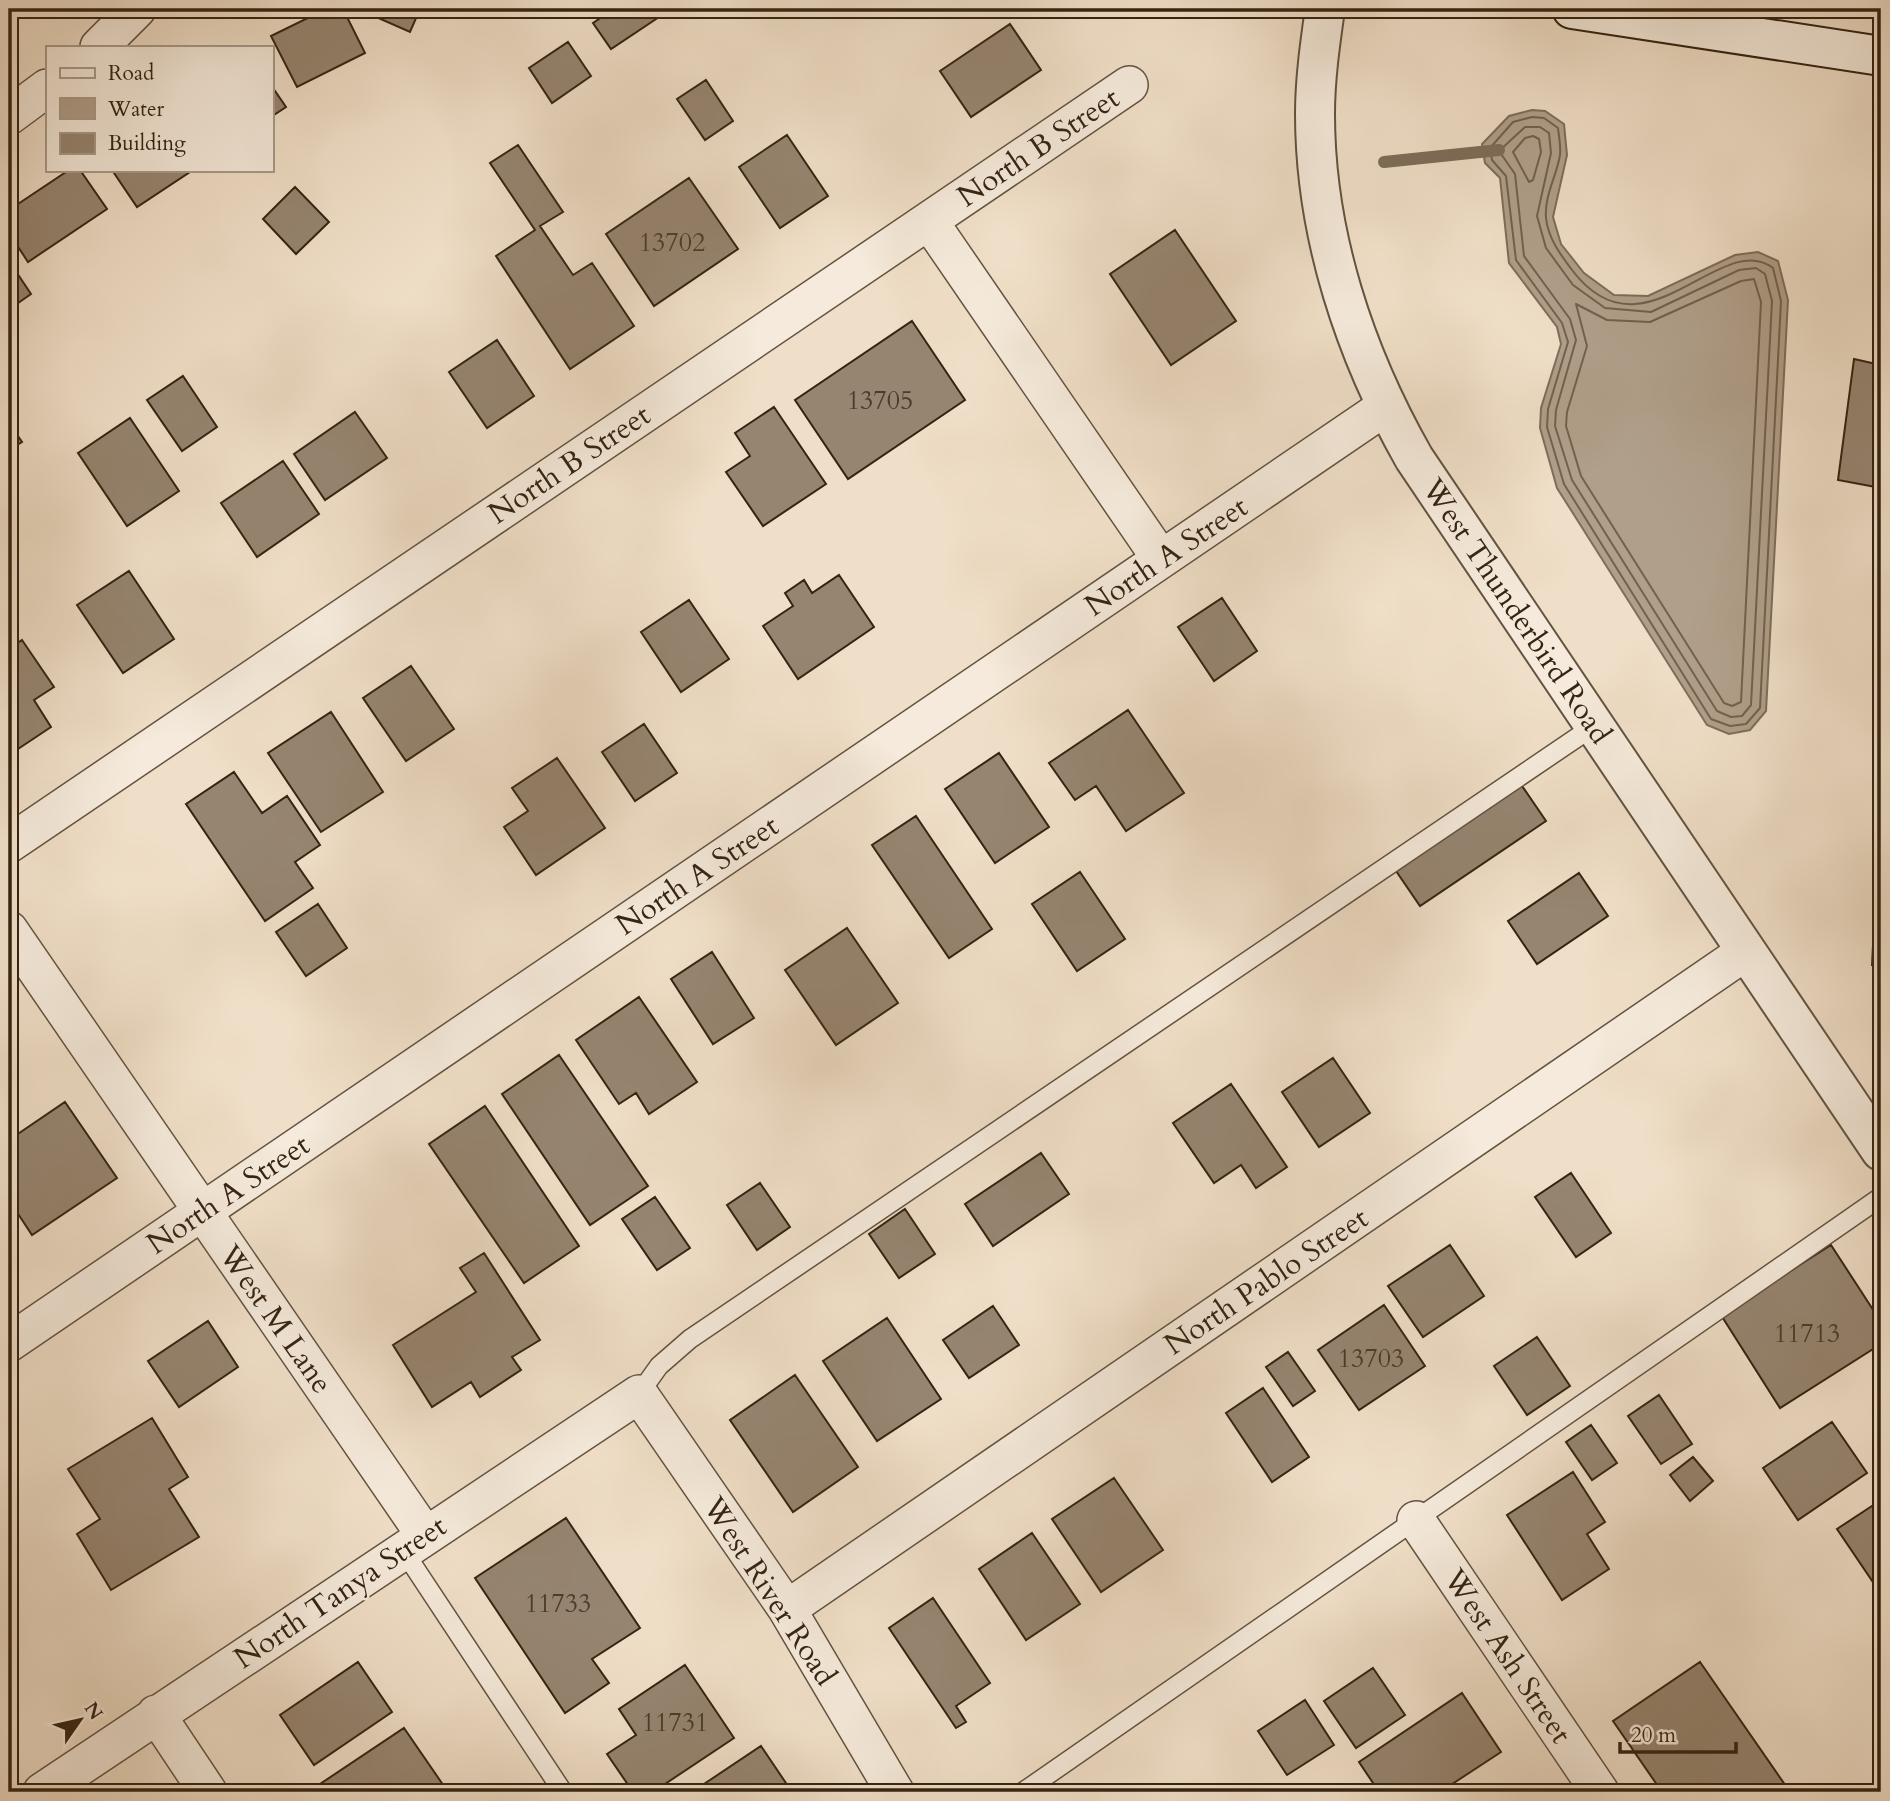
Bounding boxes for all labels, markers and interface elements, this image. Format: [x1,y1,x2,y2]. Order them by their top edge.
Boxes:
legend [46,46,273,172]
text: Road [108,59,154,88]
street label: North B Street [949,78,1128,217]
text: Water [107,95,164,124]
text: Building [108,129,186,158]
house number: 13702 [639,225,705,260]
house number: 13705 [847,383,913,418]
street label: North B Street [480,395,659,534]
street label: West Thunderbird Road [1412,470,1621,752]
street label: North A Street [1077,486,1256,626]
street label: North A Street [608,805,787,945]
street label: North A Street [139,1124,318,1264]
street label: North Pablo Street [1156,1198,1377,1365]
street label: West M Lane [209,1236,342,1402]
house number: 11713 [1774,1316,1840,1351]
house number: 13703 [1338,1341,1404,1376]
street label: West River Road [693,1488,846,1694]
street label: North Tanya Street [226,1506,455,1679]
street label: West Ash Street [1433,1560,1581,1752]
house number: 11733 [525,1586,591,1621]
north arrow [46,1686,116,1756]
text: N [78,1697,109,1726]
house number: 11731 [642,1705,708,1740]
scale bar [1620,1710,1736,1754]
text: 20 m [1631,1721,1676,1750]

